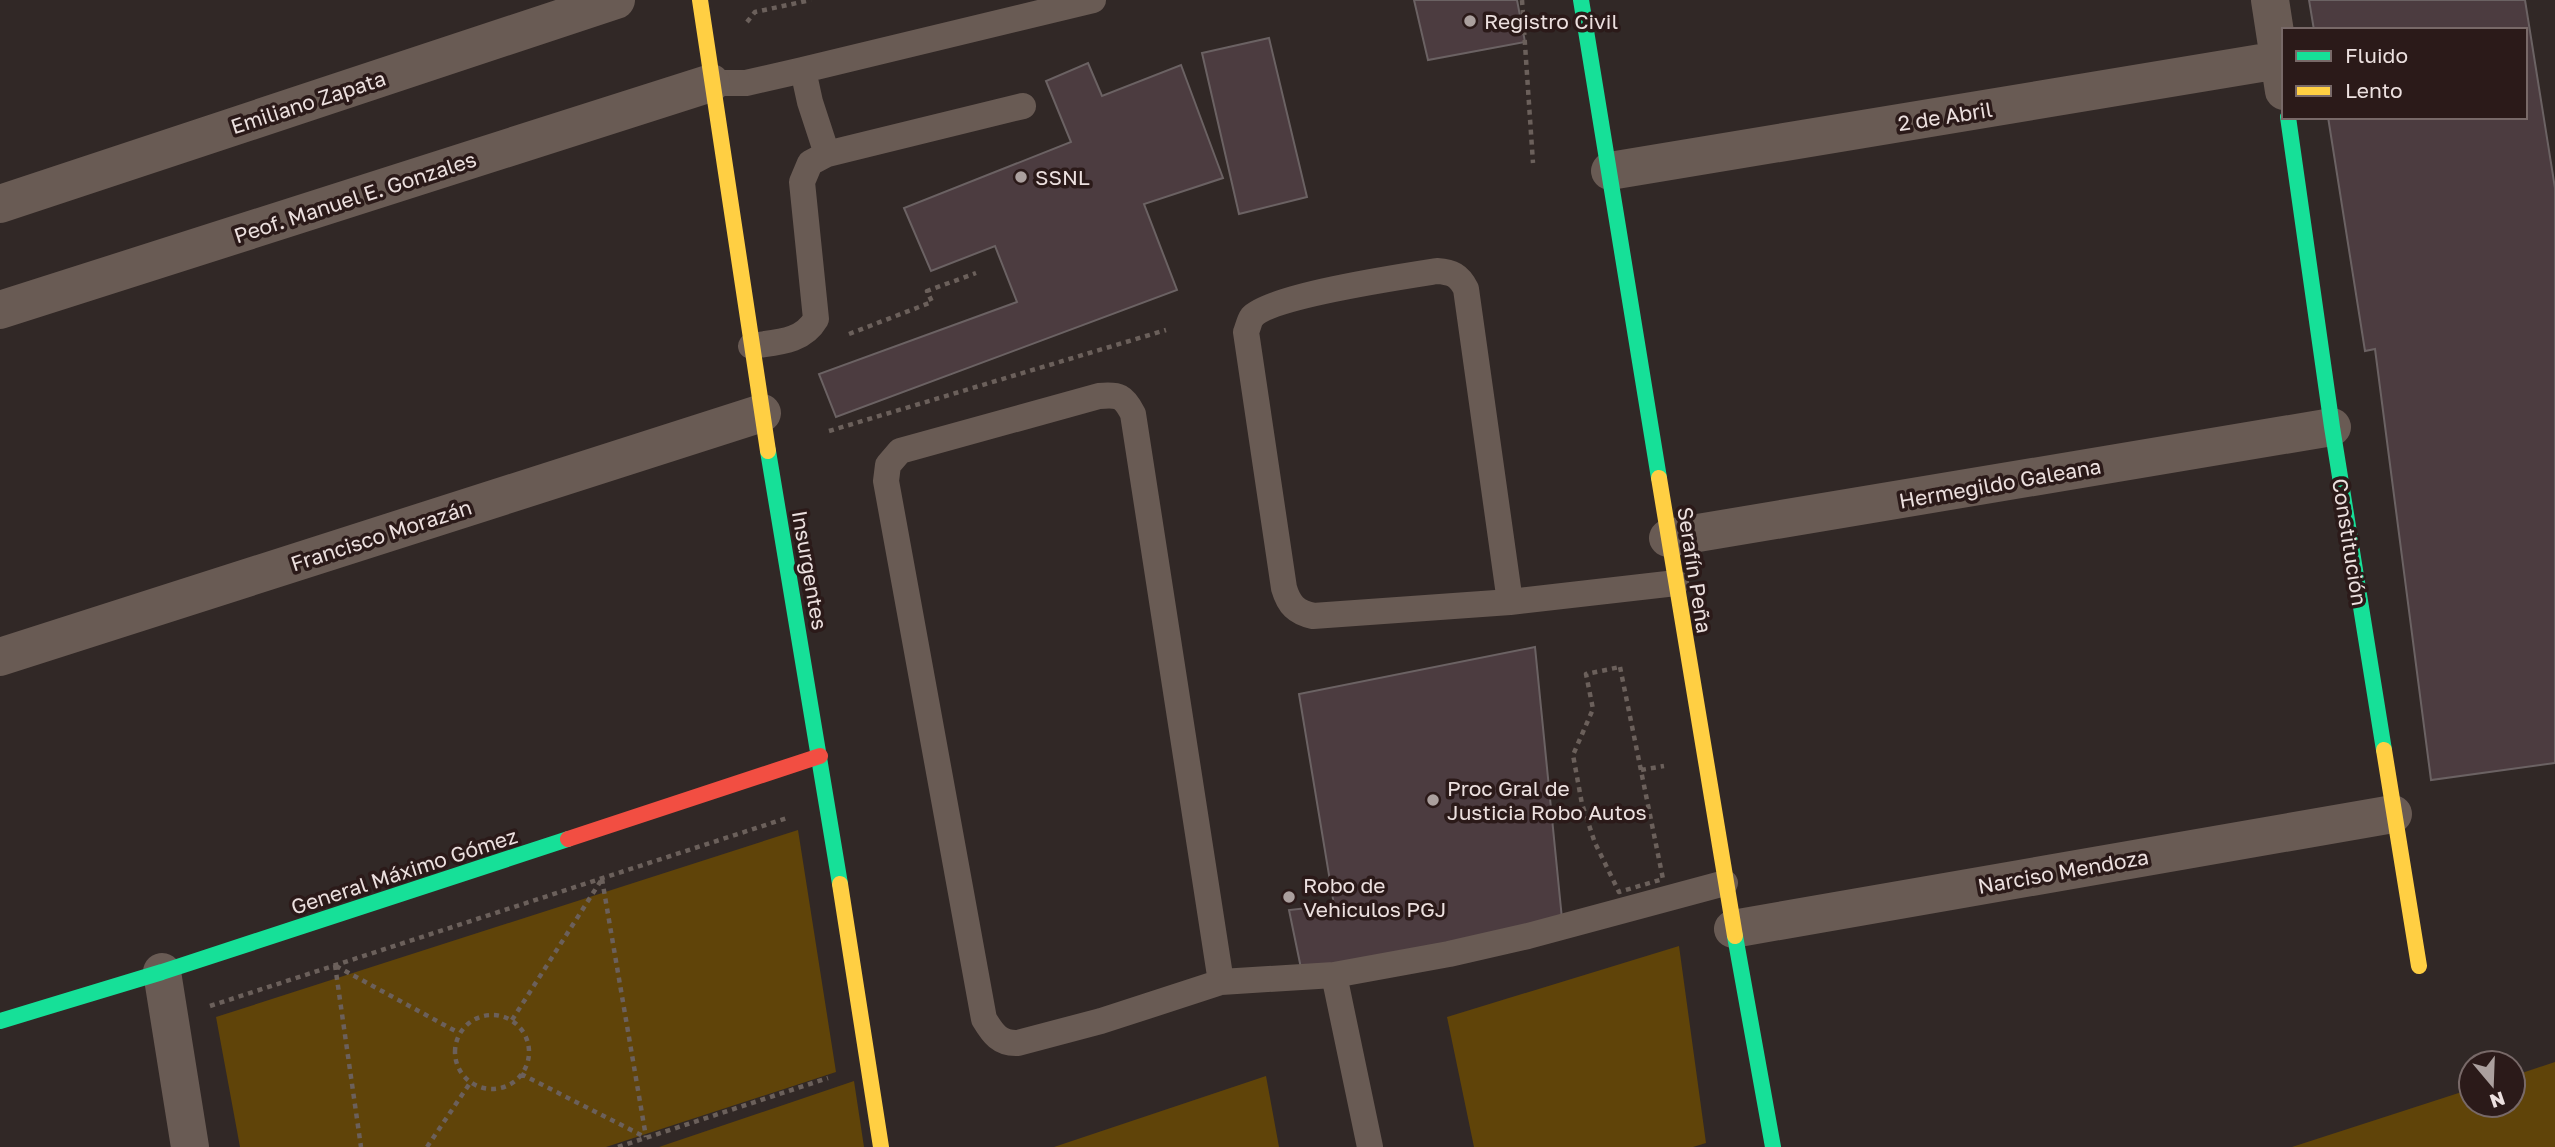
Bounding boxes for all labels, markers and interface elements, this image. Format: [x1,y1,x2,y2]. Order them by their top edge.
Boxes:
place label: Registro Civil [1484,8,1618,34]
marker: Registro Civil [1462,13,1478,29]
legend [2282,28,2527,119]
text: Fluido [2345,42,2408,68]
street label: Emiliano Zapata [227,65,389,139]
text: Lento [2345,77,2403,103]
street label: 2 de Abril [1896,96,1994,136]
street label: Peof. Manuel E. Gonzales [231,146,479,248]
place label: SSNL [1035,164,1090,190]
marker: SSNL [1013,169,1029,185]
street label: Hermegildo Galeana [1897,452,2103,514]
street label: Constitución [2327,476,2373,608]
street label: Francisco Morazán [287,493,475,577]
street label: Serafín Peña [1672,505,1718,635]
street label: Insurgentes [787,508,833,632]
place label: Proc Gral de Justicia Robo Autos [1447,775,1647,825]
marker: Proc Gral de Justicia Robo Autos [1425,792,1441,808]
street label: General Máximo Gómez [288,822,520,920]
street label: Narciso Mendoza [1976,843,2150,899]
place label: Robo de Vehiculos PGJ [1303,872,1446,922]
marker: Robo de Vehiculos PGJ [1281,889,1297,905]
north arrow [2457,1049,2527,1119]
text: N [2487,1087,2508,1114]

